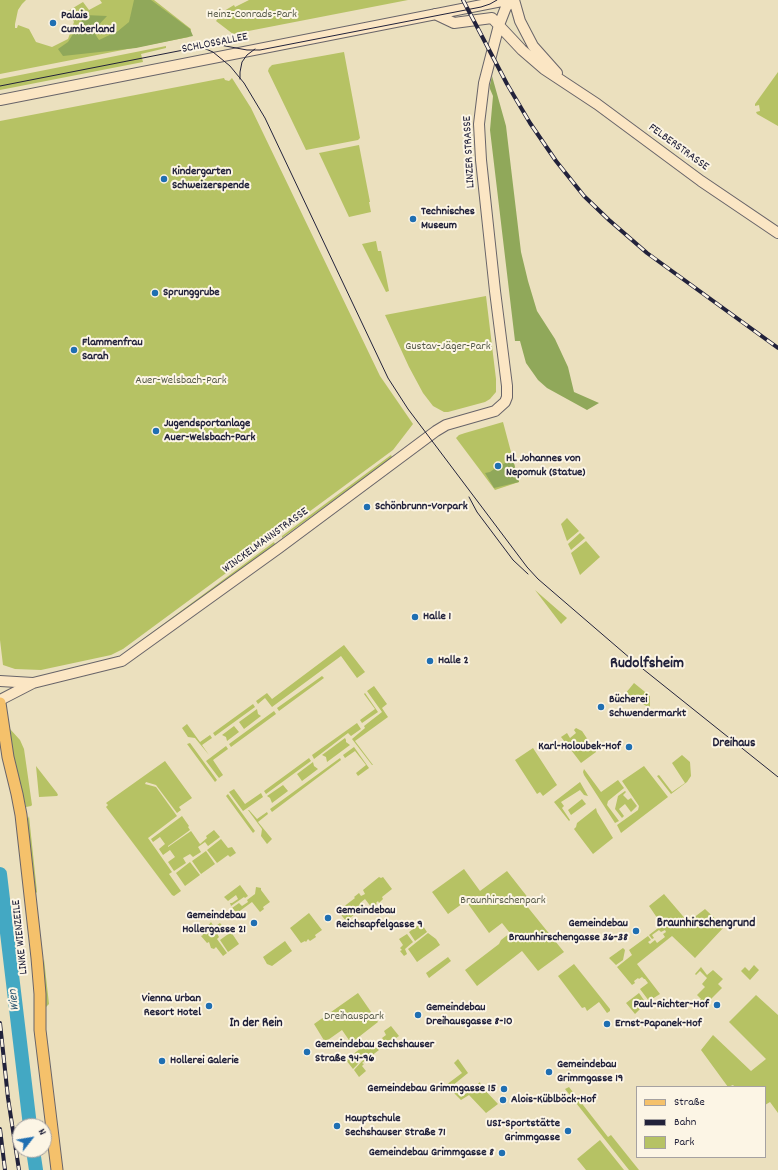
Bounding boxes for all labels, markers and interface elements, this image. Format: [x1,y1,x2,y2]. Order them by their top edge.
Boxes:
park label: Heinz-Conrads-Park [207,8,297,22]
place label: Palais Cumberland [61,9,115,37]
marker: Palais Cumberland [48,18,58,28]
street label: SCHLOSSALLEE [181,31,249,57]
street label: LINZER STRASSE [461,115,479,189]
street label: FELBERSTRASSE [645,121,711,175]
place label: Kindergarten Schweizerspende [172,165,249,193]
marker: Kindergarten Schweizerspende [159,174,169,184]
place label: Technisches Museum [421,205,475,233]
marker: Technisches Museum [408,214,418,224]
place label: Sprunggrube [163,286,220,300]
marker: Sprunggrube [150,288,160,298]
place label: Flammenfrau Sarah [82,336,143,364]
park label: Gustav-Jäger-Park [405,340,491,354]
marker: Flammenfrau Sarah [69,345,79,355]
park label: Auer-Welsbach-Park [135,374,227,388]
place label: Jugendsportanlage Auer-Welsbach-Park [164,417,255,445]
marker: Jugendsportanlage Auer-Welsbach-Park [151,426,161,436]
place label: Hl. Johannes von Nepomuk (Statue) [506,452,585,480]
marker: Hl. Johannes von Nepomuk (Statue) [493,461,503,471]
place label: Schönbrunn-Vorpark [375,500,468,514]
marker: Schönbrunn-Vorpark [362,502,372,512]
street label: WINCKELMANNSTRASSE [220,505,312,577]
place label: Halle 1 [423,610,451,624]
marker: Halle 1 [410,612,420,622]
place label: Halle 2 [438,654,469,668]
district label: Rudolfsheim [610,655,684,675]
marker: Halle 2 [425,656,435,666]
place label: Bücherei Schwendermarkt [609,693,686,721]
marker: Bücherei Schwendermarkt [596,702,606,712]
district label: Dreihaus [713,736,755,752]
place label: Karl-Holoubek-Hof [538,740,621,754]
marker: Karl-Holoubek-Hof [624,742,634,752]
park label: Braunhirschenpark [460,894,546,908]
street label: LINKE WIENZEILE [10,899,32,975]
place label: Gemeindebau Reichsapfelgasse 9 [336,904,423,932]
place label: Gemeindebau Hollergasse 21 [182,909,246,937]
marker: Gemeindebau Reichsapfelgasse 9 [323,913,333,923]
district label: Braunhirschengrund [657,916,755,932]
place label: Gemeindebau Braunhirschengasse 36-38 [509,917,628,945]
marker: Gemeindebau Hollergasse 21 [249,918,259,928]
marker: Gemeindebau Braunhirschengasse 36-38 [631,926,641,936]
water label: Wien [6,988,24,1012]
place label: Vienna Urban Resort Hotel [142,992,201,1020]
place label: Paul-Richter-Hof [633,998,709,1012]
marker: Paul-Richter-Hof [712,1000,722,1010]
marker: Vienna Urban Resort Hotel [204,1001,214,1011]
place label: Gemeindebau Dreihausgasse 8-10 [426,1001,513,1029]
park label: Dreihauspark [324,1010,384,1024]
marker: Gemeindebau Dreihausgasse 8-10 [413,1010,423,1020]
district label: In der Rein [229,1016,283,1032]
place label: Ernst-Papanek-Hof [615,1017,702,1031]
marker: Ernst-Papanek-Hof [602,1019,612,1029]
place label: Gemeindebau Sechshauser Straße 94-96 [315,1038,434,1066]
marker: Gemeindebau Sechshauser Straße 94-96 [302,1047,312,1057]
place label: Hollerei Galerie [170,1054,239,1068]
marker: Hollerei Galerie [157,1056,167,1066]
place label: Gemeindebau Grimmgasse 19 [557,1058,623,1086]
marker: Gemeindebau Grimmgasse 19 [544,1067,554,1077]
place label: Gemeindebau Grimmgasse 15 [367,1082,496,1096]
marker: Gemeindebau Grimmgasse 15 [499,1084,509,1094]
legend [636,1086,766,1158]
place label: Alois-Küblböck-Hof [511,1093,596,1107]
text: Straße [674,1094,705,1111]
marker: Alois-Küblböck-Hof [498,1095,508,1105]
place label: Hauptschule Sechshauser Straße 71 [345,1112,446,1140]
text: Bahn [674,1114,696,1131]
place label: USI-Sportstätte Grimmgasse [486,1117,560,1145]
north arrow [12,1118,52,1158]
marker: Hauptschule Sechshauser Straße 71 [332,1121,342,1131]
text: N [33,1126,50,1139]
marker: USI-Sportstätte Grimmgasse [563,1126,573,1136]
text: Park [674,1134,694,1151]
place label: Gemeindebau Grimmgasse 8 [369,1146,494,1160]
marker: Gemeindebau Grimmgasse 8 [497,1148,507,1158]

